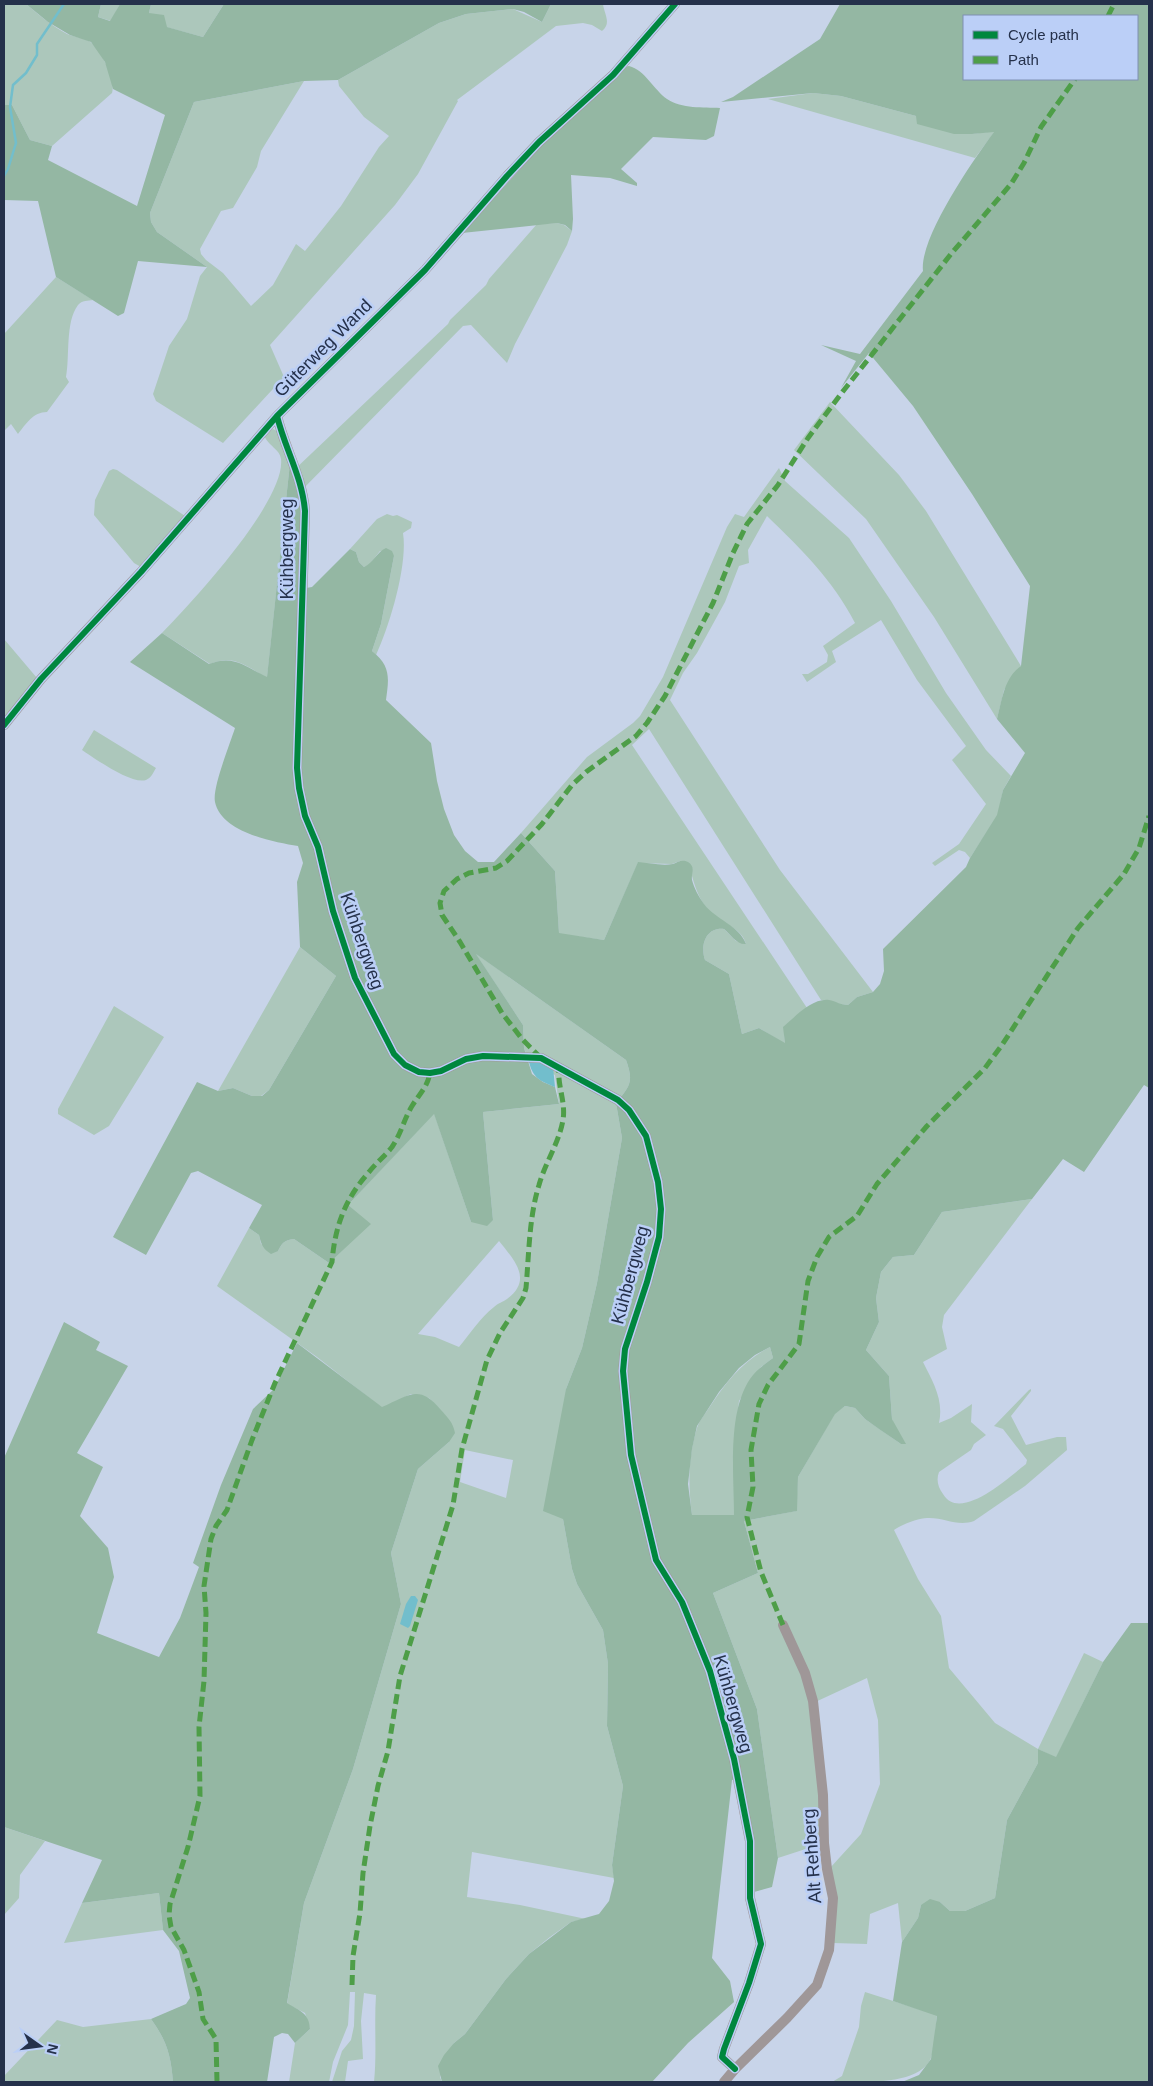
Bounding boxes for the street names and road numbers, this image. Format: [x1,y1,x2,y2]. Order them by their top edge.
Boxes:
street label: Güterweg Wand [270,295,376,401]
street label: Kühbergweg [277,498,297,600]
street label: Kühbergweg [336,890,388,992]
street label: Kühbergweg [607,1224,653,1326]
street label: Kühbergweg [709,1653,757,1755]
street label: Alt Rehberg [799,1808,825,1904]

